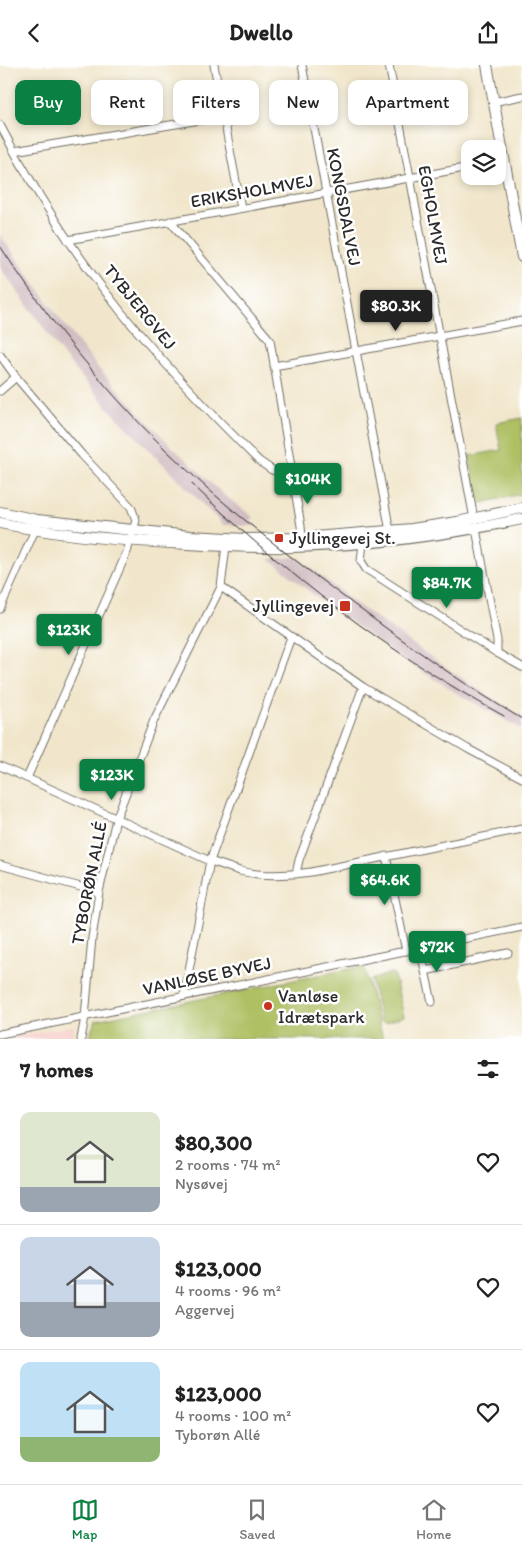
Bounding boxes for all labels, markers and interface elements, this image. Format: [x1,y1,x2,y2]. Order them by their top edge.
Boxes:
icon: back [20,19,48,47]
text: Dwello [229,19,293,46]
icon: share [474,19,502,47]
chip: Buy [15,80,81,125]
chip: Rent [91,80,163,125]
chip: Filters [173,80,259,125]
chip: New [269,80,338,125]
chip: Apartment [348,80,468,125]
map controls [461,140,506,185]
button: layers [461,140,506,185]
street label: KONGSDALVEJ [322,146,366,268]
street label: EGHOLMVEJ [413,164,453,267]
street label: ERIKSHOLMVEJ [189,169,315,213]
street label: TYBJERGVEJ [99,260,181,354]
pin: $80.3K [355,289,437,332]
text: $80.3K [371,296,421,315]
pin: $104K [273,463,343,505]
text: $104K [285,469,331,488]
place label: Jyllingevej St. [289,527,396,549]
marker: Jyllingevej St. [273,532,285,544]
pin: $84.7K [406,567,488,609]
text: $84.7K [423,573,471,592]
place label: Jyllingevej [253,595,334,617]
marker: Jyllingevej [338,599,352,613]
pin: $123K [34,613,104,656]
text: $123K [48,620,90,639]
pin: $123K [77,759,147,801]
text: $123K [91,765,133,784]
street label: TYBORØN ALLÉ [66,820,112,946]
pin: $64.6K [344,863,426,906]
text: $64.6K [361,870,409,889]
pin: $72K [407,931,467,973]
text: $72K [420,937,454,956]
street label: VANLØSE BYVEJ [141,952,273,1000]
place label: Vanløse Idrætspark [278,985,365,1028]
marker: Vanløse Idrætspark [262,1000,274,1012]
icon: filters [474,1055,502,1083]
text: 7 homes [20,1057,94,1082]
text: $80,300 [175,1130,252,1155]
icon: home [60,1132,120,1192]
icon: heart [474,1148,502,1176]
text: 2 rooms · 74 m² [175,1155,280,1174]
text: Nysøvej [175,1174,228,1193]
text: $123,000 [175,1256,262,1281]
icon: home [60,1257,120,1317]
icon: heart [474,1273,502,1301]
text: 4 rooms · 96 m² [175,1281,281,1300]
text: Aggervej [175,1300,235,1319]
text: $123,000 [175,1381,262,1406]
icon: home [60,1382,120,1442]
icon: heart [474,1398,502,1426]
text: 4 rooms · 100 m² [175,1406,291,1425]
text: Tyborøn Allé [175,1425,261,1444]
tab: Map [71,1496,99,1543]
tab: Saved [240,1496,275,1543]
tab: Home [416,1496,452,1543]

